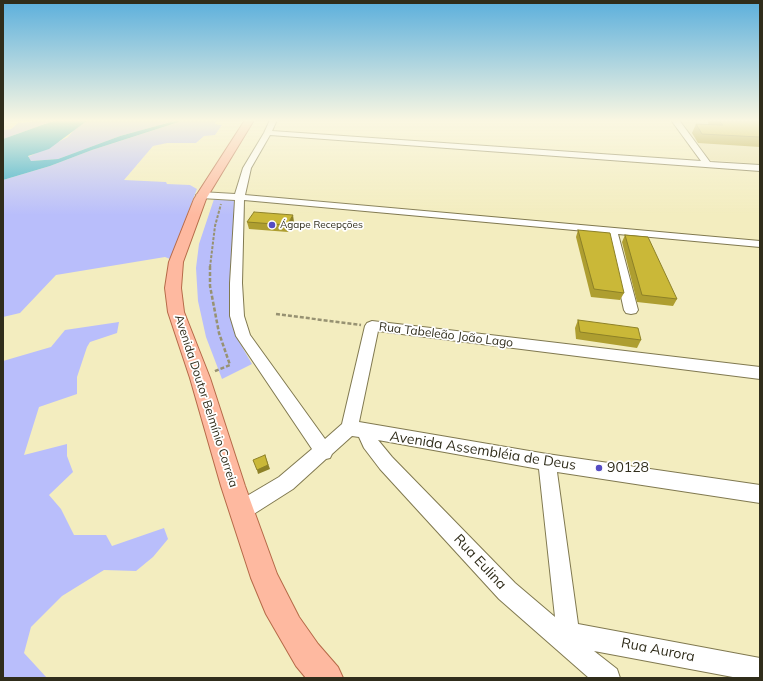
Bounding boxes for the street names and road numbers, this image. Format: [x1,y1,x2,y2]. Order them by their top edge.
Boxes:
street label: Avenida Doutor Belmínio Correia [171,313,241,489]
street label: Rua Tabeleão João Lago [378,320,514,350]
street label: Avenida Assembléia de Deus [389,428,577,474]
street label: Rua Eulina [450,531,510,593]
street label: Rua Aurora [620,635,696,665]

